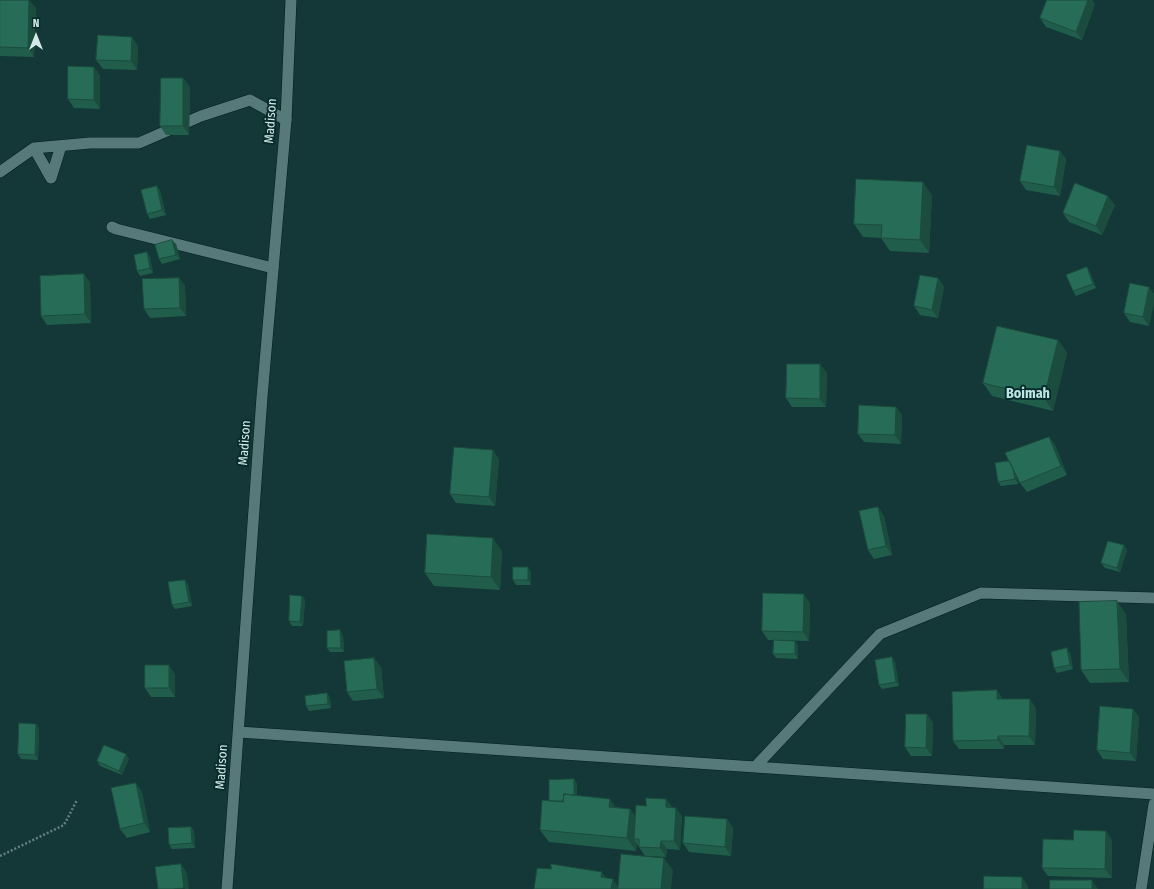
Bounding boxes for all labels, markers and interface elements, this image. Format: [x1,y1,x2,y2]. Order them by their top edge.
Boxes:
north arrow [16,16,56,56]
text: N [33,17,39,30]
street label: Madison [262,98,280,144]
district label: Boimah [1006,386,1050,402]
street label: Madison [236,420,254,466]
street label: Madison [213,744,231,790]

